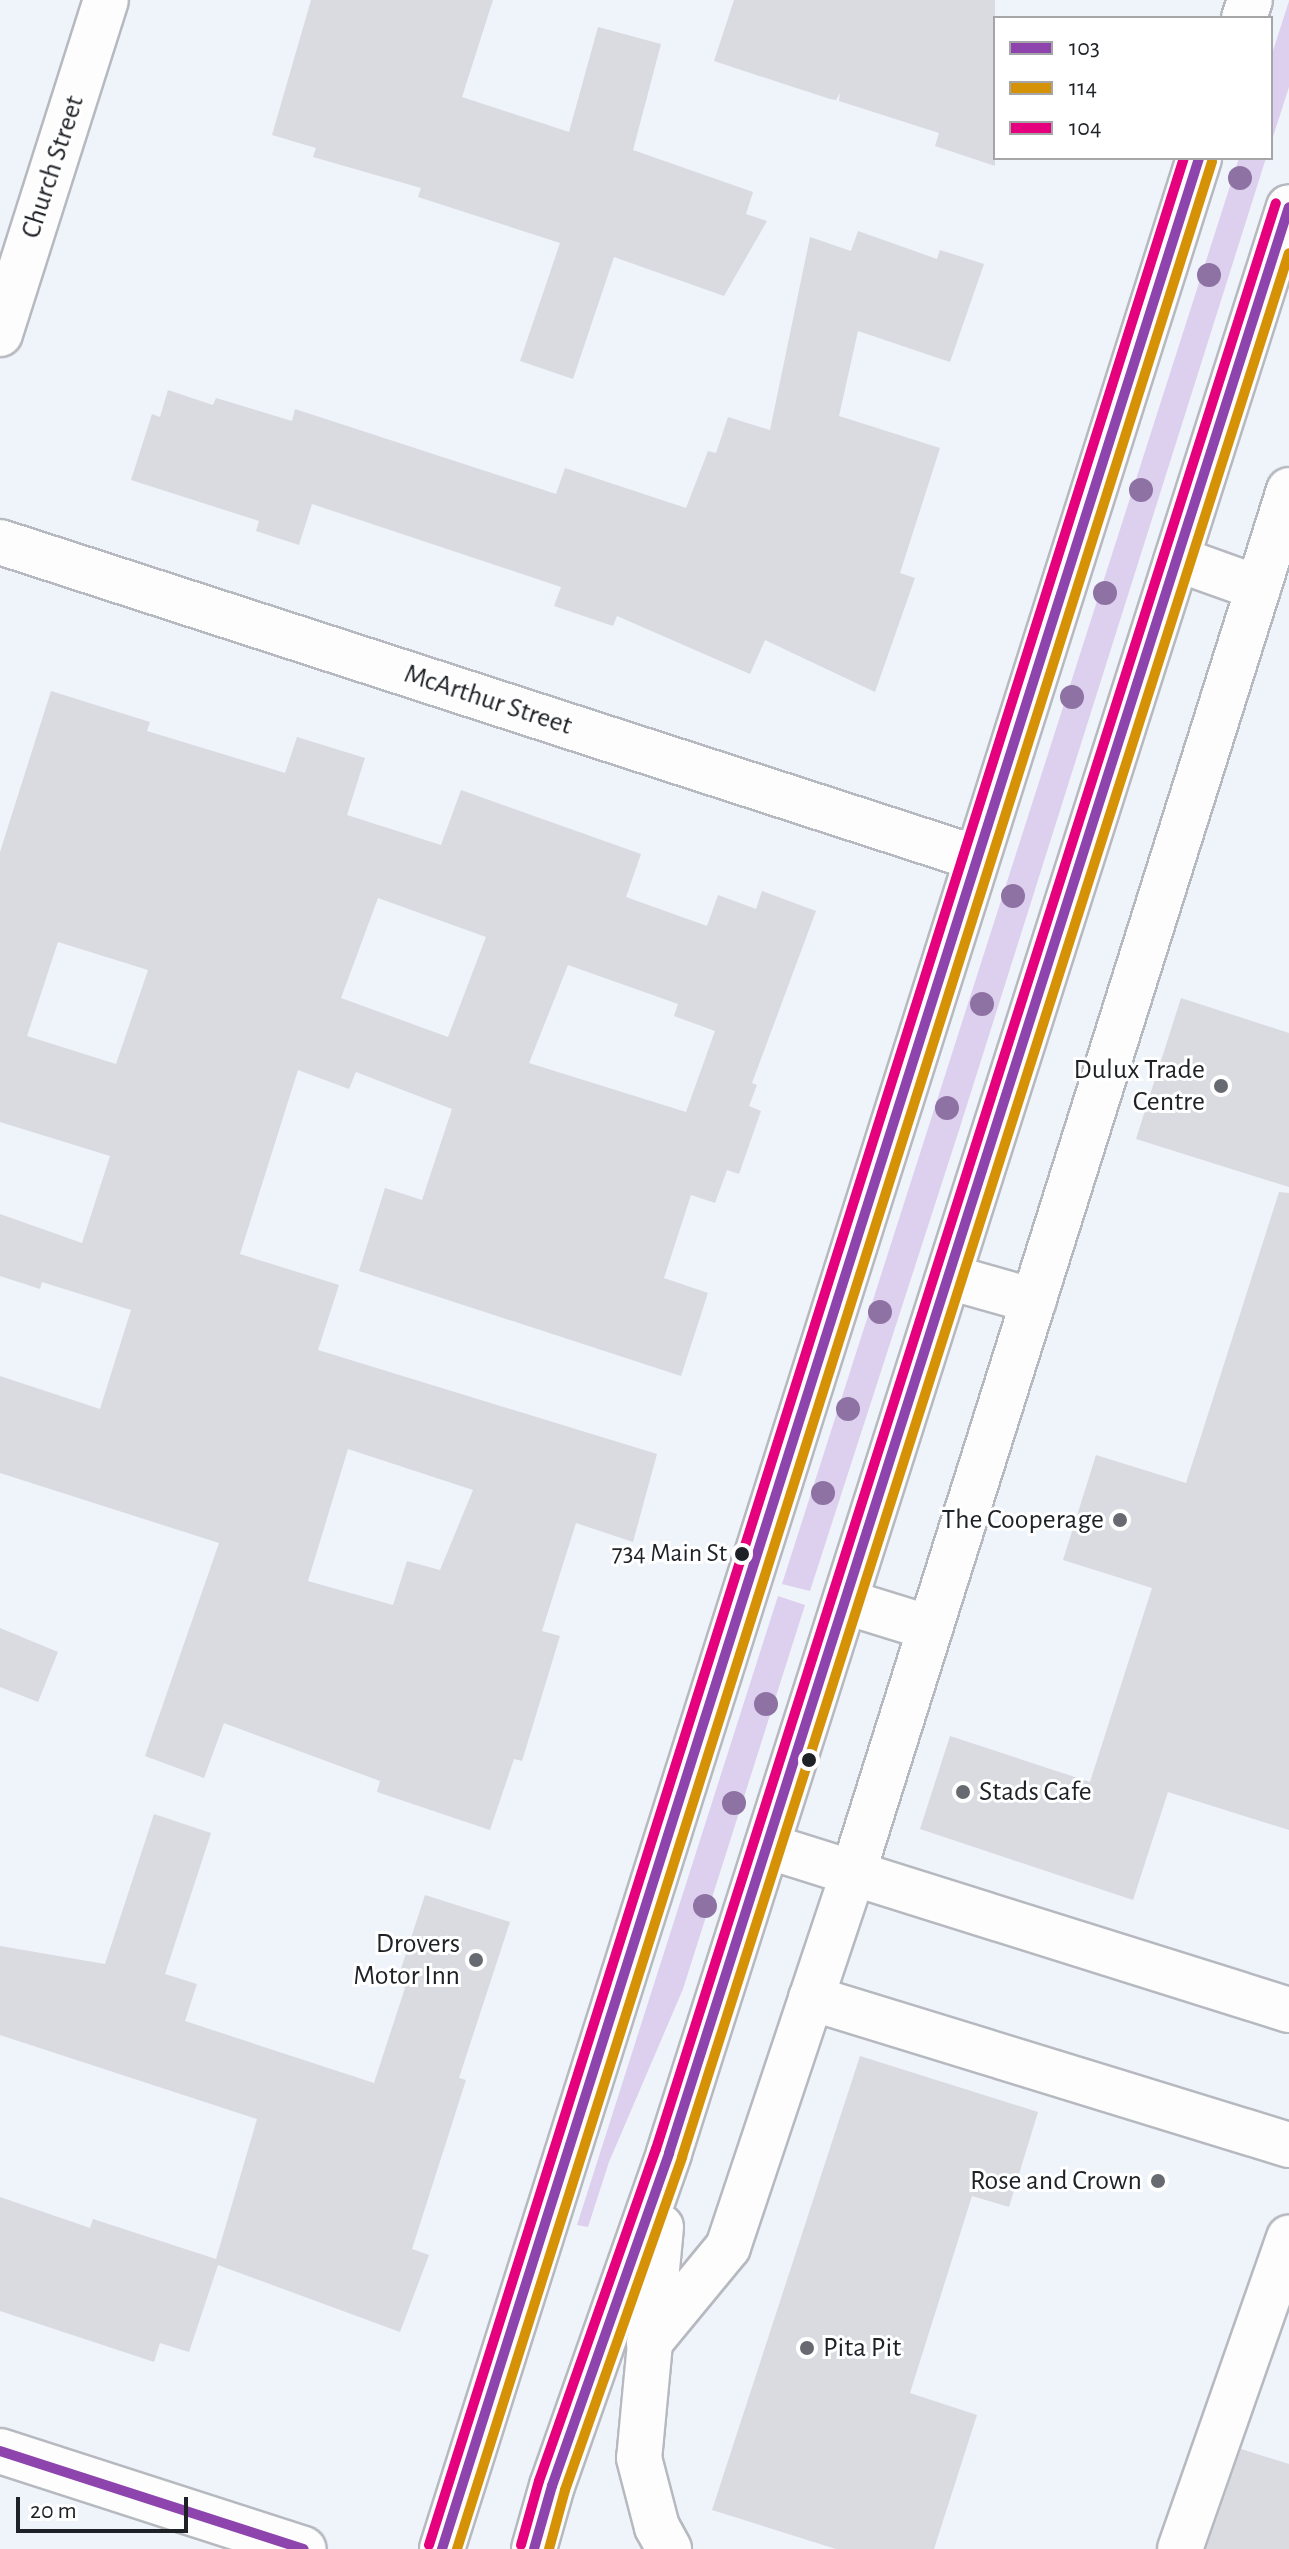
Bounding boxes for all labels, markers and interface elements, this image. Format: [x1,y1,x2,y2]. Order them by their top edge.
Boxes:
legend [993,16,1273,160]
text: 103 [1069,36,1100,60]
text: 114 [1069,76,1097,100]
street label: Church Street [14,91,92,243]
text: 104 [1069,116,1101,140]
street label: McArthur Street [400,657,576,743]
place label: Dulux Trade Centre [1074,1053,1205,1119]
marker: Dulux Trade Centre [1212,1077,1230,1095]
place label: The Cooperage [942,1503,1104,1537]
marker: The Cooperage [1111,1511,1129,1529]
place label: 734 Main St [612,1538,727,1570]
marker: 734 Main St [734,1546,750,1562]
unlabelled marker [801,1752,817,1768]
place label: Stads Cafe [979,1775,1092,1809]
marker: Stads Cafe [954,1783,972,1801]
place label: Drovers Motor Inn [353,1927,460,1993]
marker: Drovers Motor Inn [467,1951,485,1969]
place label: Rose and Crown [970,2164,1142,2198]
marker: Rose and Crown [1149,2172,1167,2190]
place label: Pita Pit [823,2331,901,2365]
marker: Pita Pit [798,2339,816,2357]
scale bar [20,2481,192,2531]
text: 20 m [30,2499,77,2523]

